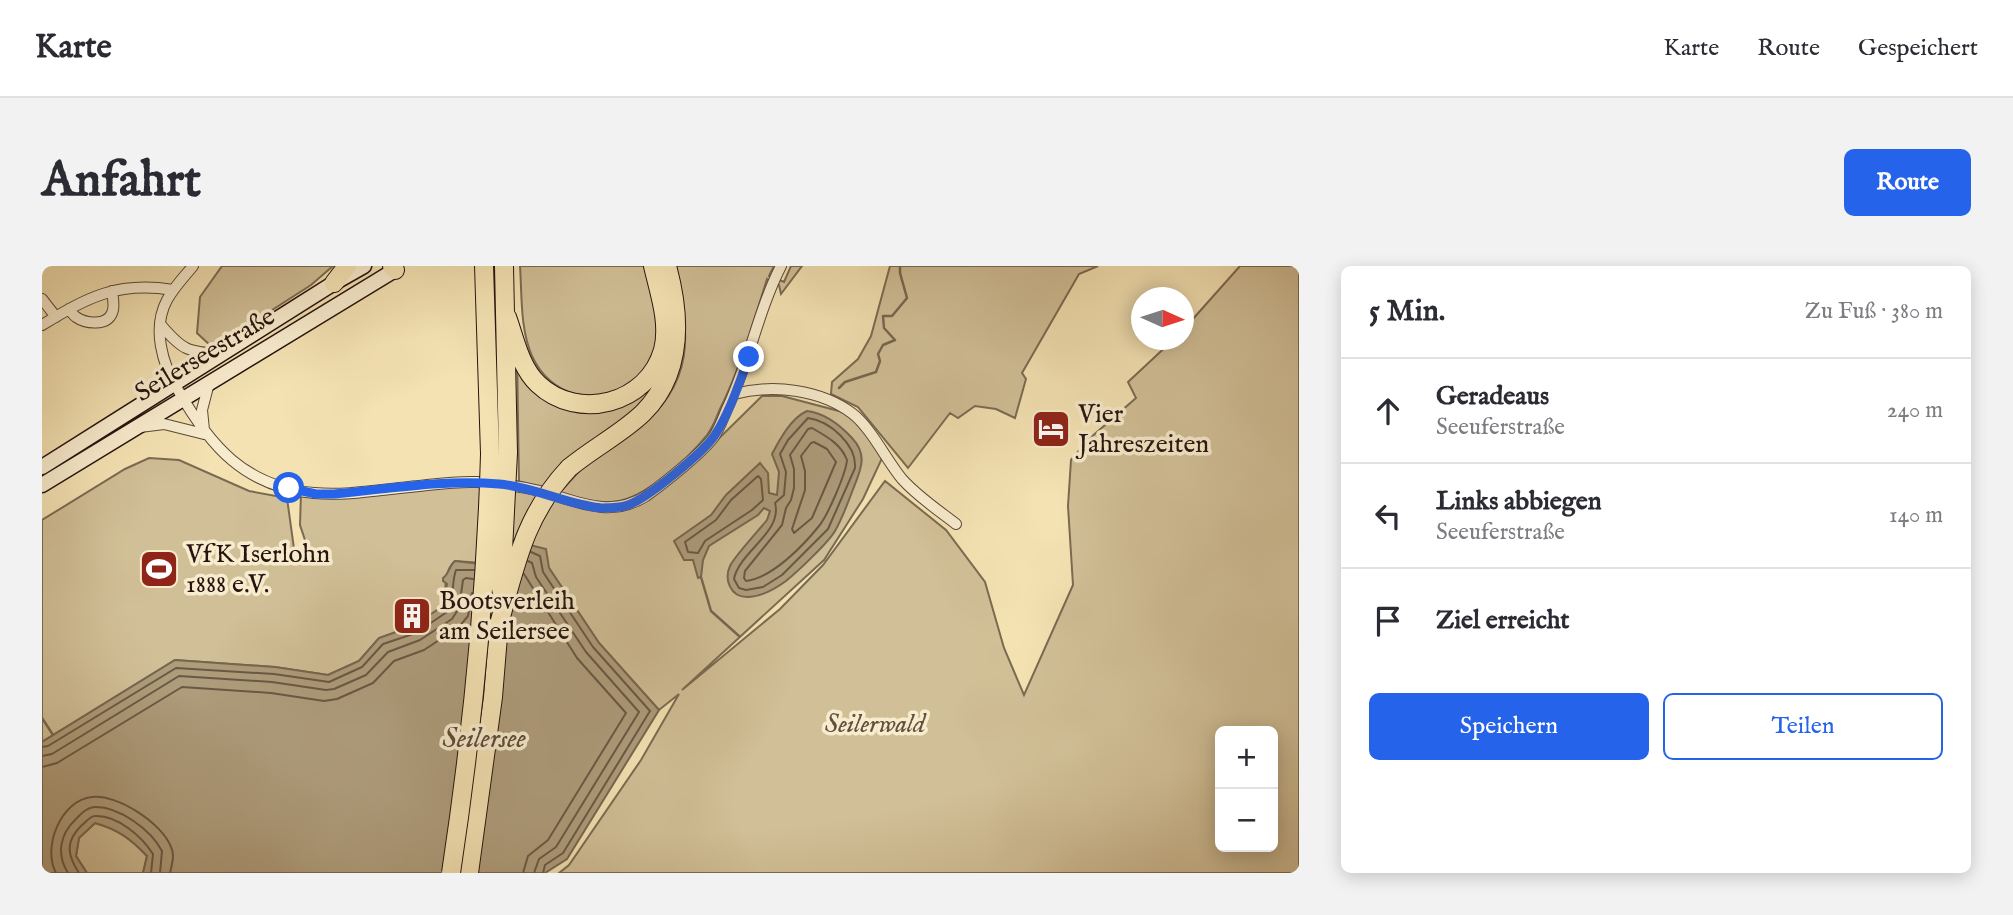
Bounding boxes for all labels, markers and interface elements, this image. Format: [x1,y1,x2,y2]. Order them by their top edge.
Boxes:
text: Karte [35,27,112,69]
text: Karte [1664,33,1719,64]
text: Route [1757,33,1820,64]
text: Gespeichert [1858,33,1978,64]
button: Route [1844,149,1971,216]
text: Anfahrt [42,151,201,213]
north arrow [1131,287,1194,350]
text: 5 Min. [1369,293,1445,331]
text: Zu Fuß · 380 m [1805,297,1943,326]
street label: Seilerseestraße [129,300,281,410]
route end [733,341,764,372]
text: Geradeaus [1436,380,1549,413]
icon: ahead [1369,392,1407,430]
text: 240 m [1887,396,1943,425]
place label: Vier Jahreszeiten [1075,398,1209,461]
hotel icon: Vier Jahreszeiten [1030,408,1072,450]
text: Seeuferstraße [1436,413,1565,442]
route start [273,472,304,503]
text: Links abbiegen [1436,485,1602,518]
icon: left [1369,497,1407,535]
text: 140 m [1889,501,1943,530]
text: Seeuferstraße [1436,518,1565,547]
place label: VfK Iserlohn 1888 e.V. [185,538,330,601]
sports icon: VfK Iserlohn 1888 e.V. [138,548,180,590]
place label: Bootsverleih am Seilersee [439,585,575,648]
building icon: Bootsverleih am Seilersee [391,595,433,637]
icon: arrive [1369,602,1407,640]
text: Ziel erreicht [1436,604,1569,637]
button: Speichern [1369,693,1649,760]
button: Teilen [1663,693,1943,760]
park label: Seilerwald [825,708,927,741]
water label: Seilersee [442,722,527,757]
map controls [1215,726,1278,852]
button: + [1215,726,1278,789]
button: − [1215,789,1278,852]

